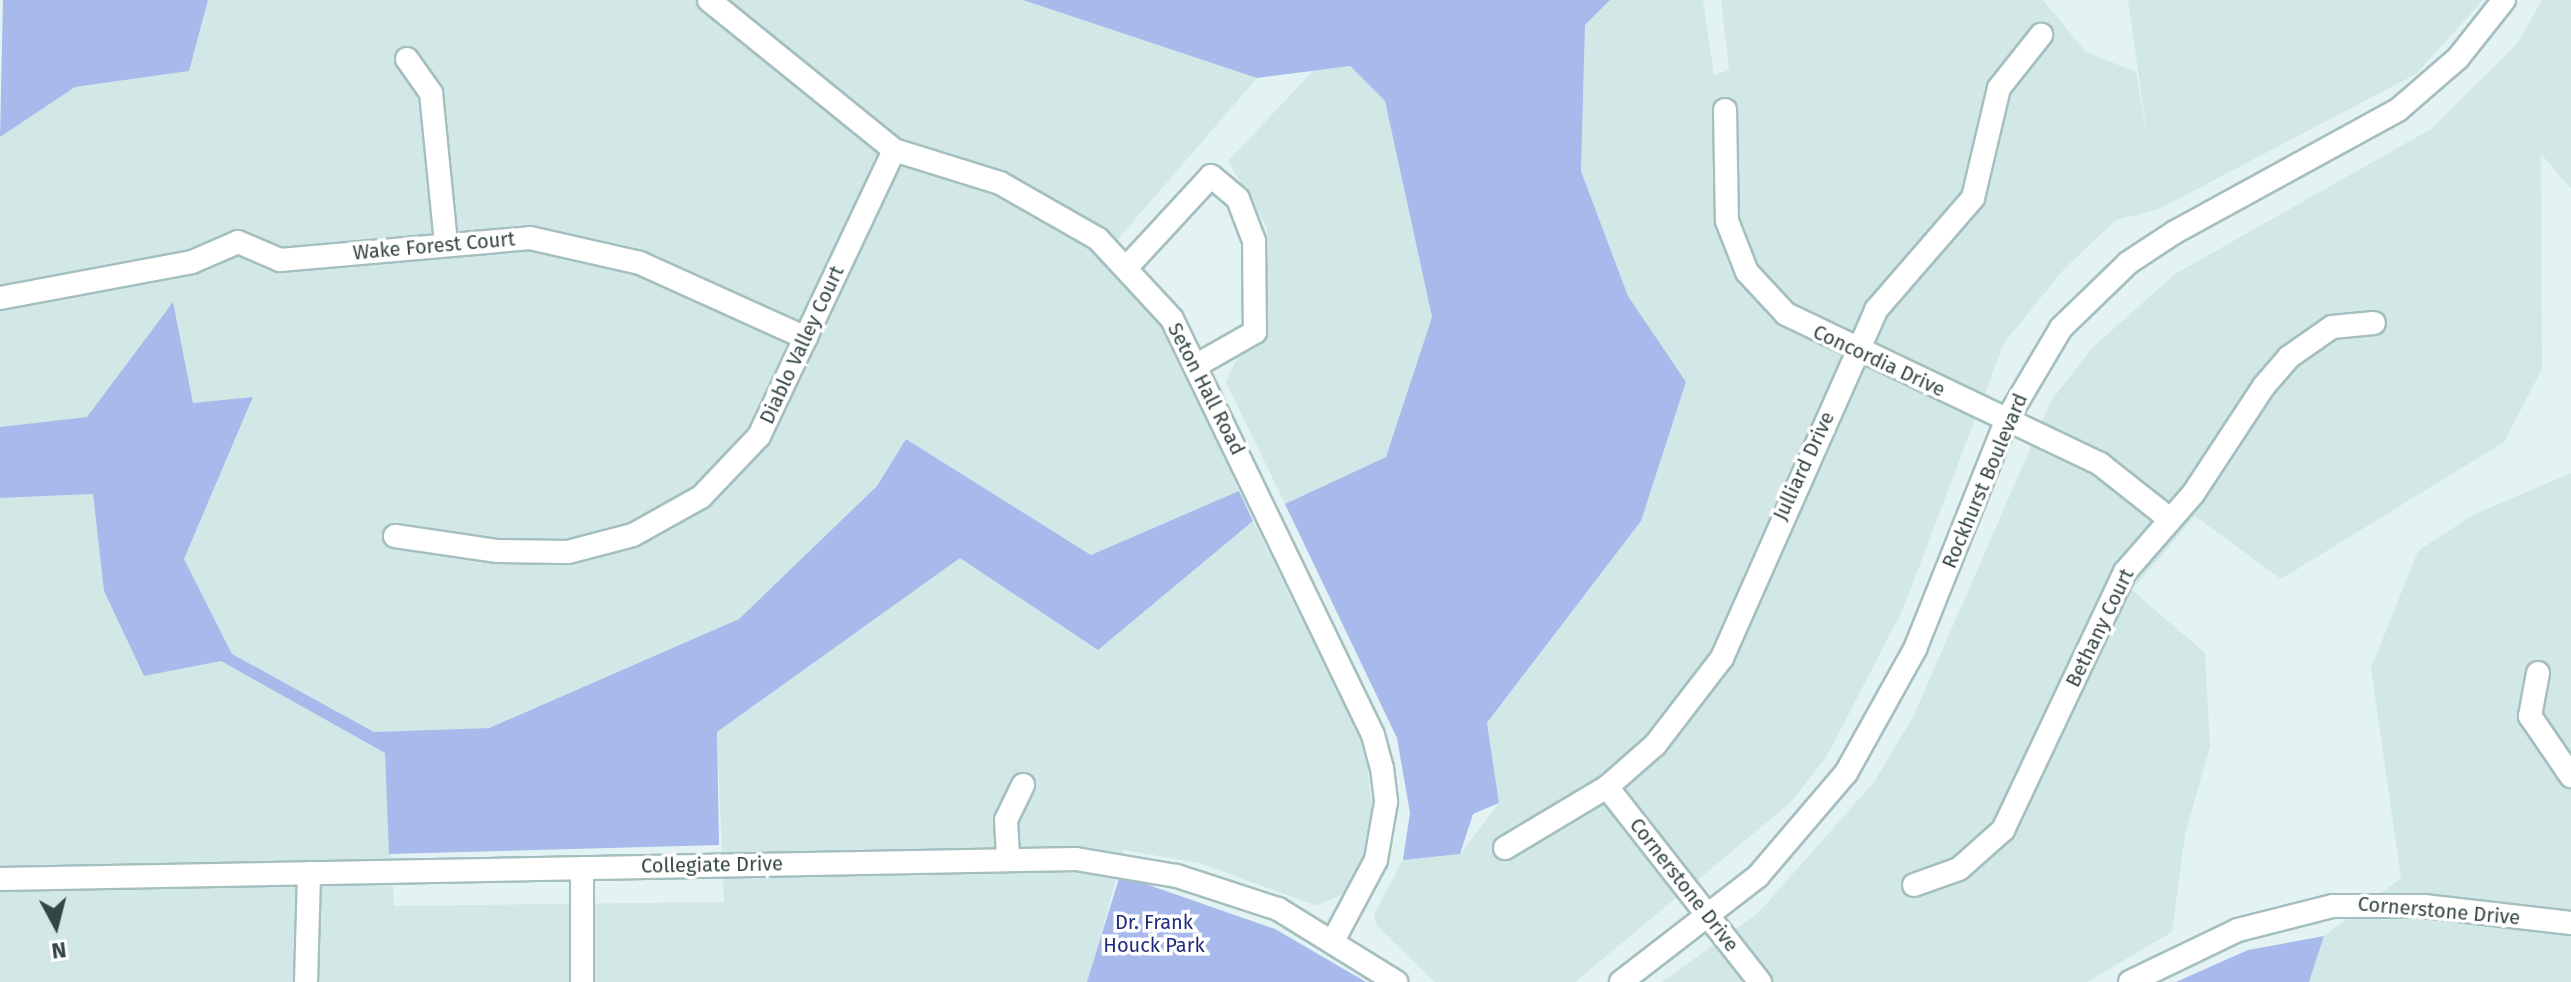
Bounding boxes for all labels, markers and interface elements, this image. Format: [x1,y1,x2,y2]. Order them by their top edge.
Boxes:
street label: Wake Forest Court [352,227,516,265]
street label: Diablo Valley Court [755,262,849,428]
street label: Seton Hall Road [1162,319,1250,459]
street label: Concordia Drive [1809,320,1949,402]
street label: Rockhurst Boulevard [1937,390,2033,572]
street label: Julliard Drive [1768,408,1840,524]
street label: Bethany Court [2061,565,2139,691]
street label: Cornerstone Drive [1624,813,1744,957]
street label: Collegiate Drive [641,852,783,878]
north arrow [16,886,96,966]
street label: Cornerstone Drive [2357,892,2521,930]
park label: Dr. Frank Houck Park [1103,911,1205,958]
text: N [50,936,68,965]

